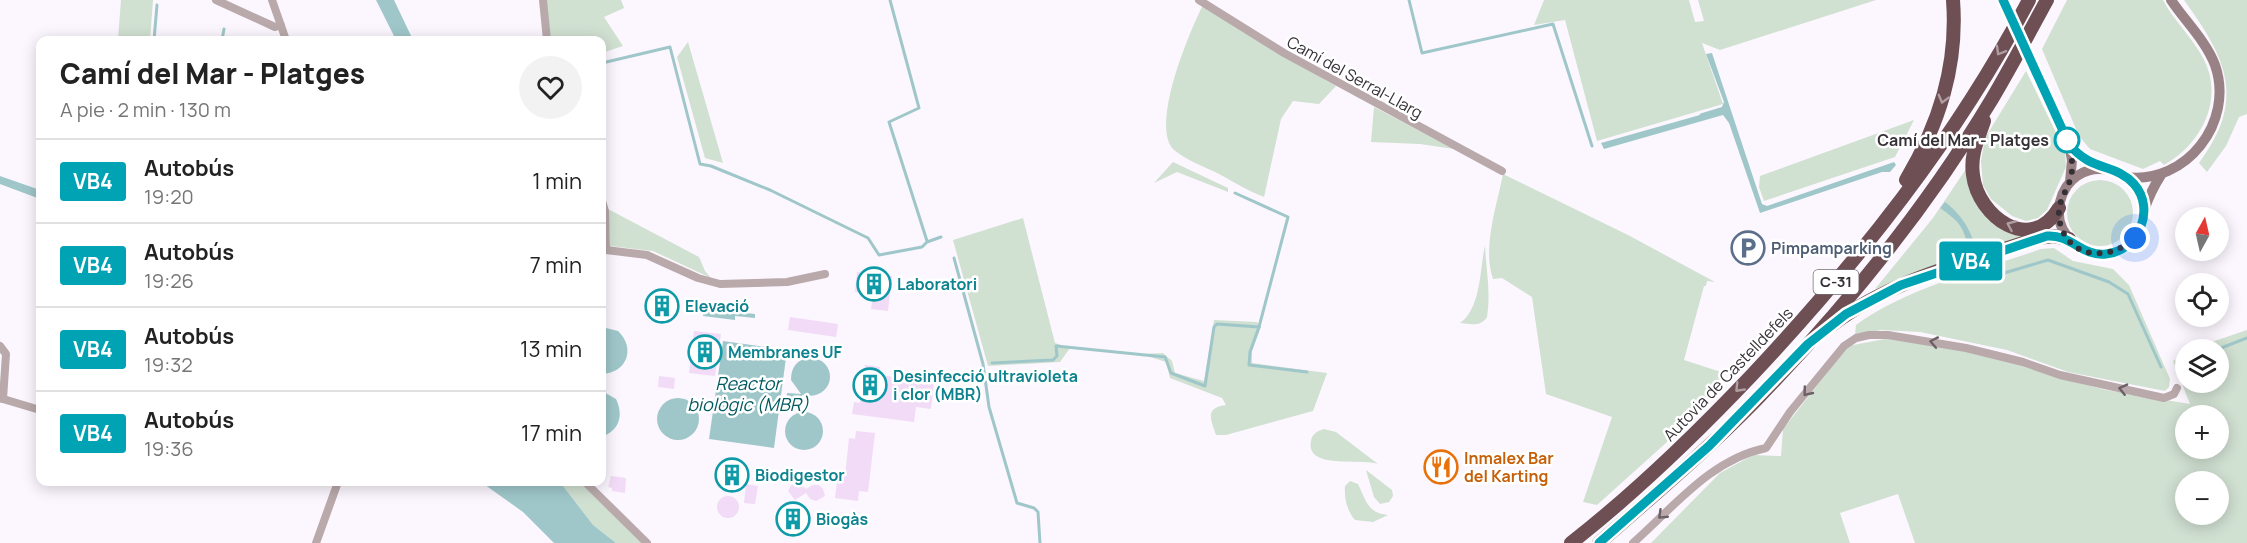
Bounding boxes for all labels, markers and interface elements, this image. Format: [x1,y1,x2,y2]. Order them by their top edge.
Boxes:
street label: Camí del Serral-Llarg [1283,31,1427,123]
one-way arrow [1995,45,2007,55]
text: Camí del Mar - Platges [60,54,365,92]
button: heart [519,56,582,119]
one-way arrow [1938,93,1950,104]
text: A pie · 2 min · 130 m [60,96,231,123]
marker: Camí del Mar - Platges [2054,127,2080,153]
place label: Camí del Mar - Platges [1877,129,2049,151]
text: Autobús [144,153,234,183]
text: 1 min [532,166,582,196]
text: VB4 [73,167,113,195]
text: 19:20 [144,183,194,210]
north arrow [2175,207,2229,261]
map controls [2175,207,2229,525]
one-way arrow [2006,220,2017,232]
your location [2120,223,2150,253]
parking icon: Pimpamparking [1730,230,1766,266]
text: Autobús [144,237,234,267]
place label: Pimpamparking [1771,237,1892,259]
line badge: VB4 [1936,242,2006,280]
text: VB4 [1951,247,1991,275]
text: 7 min [530,250,582,280]
text: VB4 [73,251,113,279]
building icon: Laboratori [856,266,892,302]
text: 19:26 [144,267,194,294]
road number: C-31 [1814,270,1858,294]
place label: Laboratori [897,273,977,295]
button: locate [2175,273,2229,327]
building icon: Elevació [644,288,680,324]
place label: Elevació [685,295,749,317]
street label: Autovia de Castelldefels [1658,302,1798,446]
text: Autobús [144,321,234,351]
text: 13 min [520,334,582,364]
building icon: Membranes UF [687,334,723,370]
text: VB4 [73,335,113,363]
one-way arrow [1930,336,1940,349]
button: layers [2175,339,2229,393]
place label: Membranes UF [728,341,843,363]
text: 19:32 [144,351,193,378]
place label: Desinfecció ultravioleta i clor (MBR) [893,365,1078,405]
building icon: Desinfecció ultravioleta i clor (MBR) [852,367,888,403]
water label: Reactor biològic (MBR) [687,371,809,416]
one-way arrow [1736,380,1747,391]
one-way arrow [2119,383,2129,396]
one-way arrow [1803,385,1814,396]
text: Autobús [144,405,234,435]
button: + [2175,405,2229,459]
text: 17 min [521,418,582,448]
text: VB4 [73,419,113,447]
text: 19:36 [144,435,194,462]
place label: Inmalex Bar del Karting [1464,447,1554,487]
restaurant icon: Inmalex Bar del Karting [1423,449,1459,485]
building icon: Biodigestor [714,457,750,493]
place label: Biodigestor [755,464,845,486]
button: − [2175,471,2229,525]
building icon: Biogàs [775,501,811,537]
place label: Biogàs [816,508,869,530]
one-way arrow [1659,508,1669,519]

